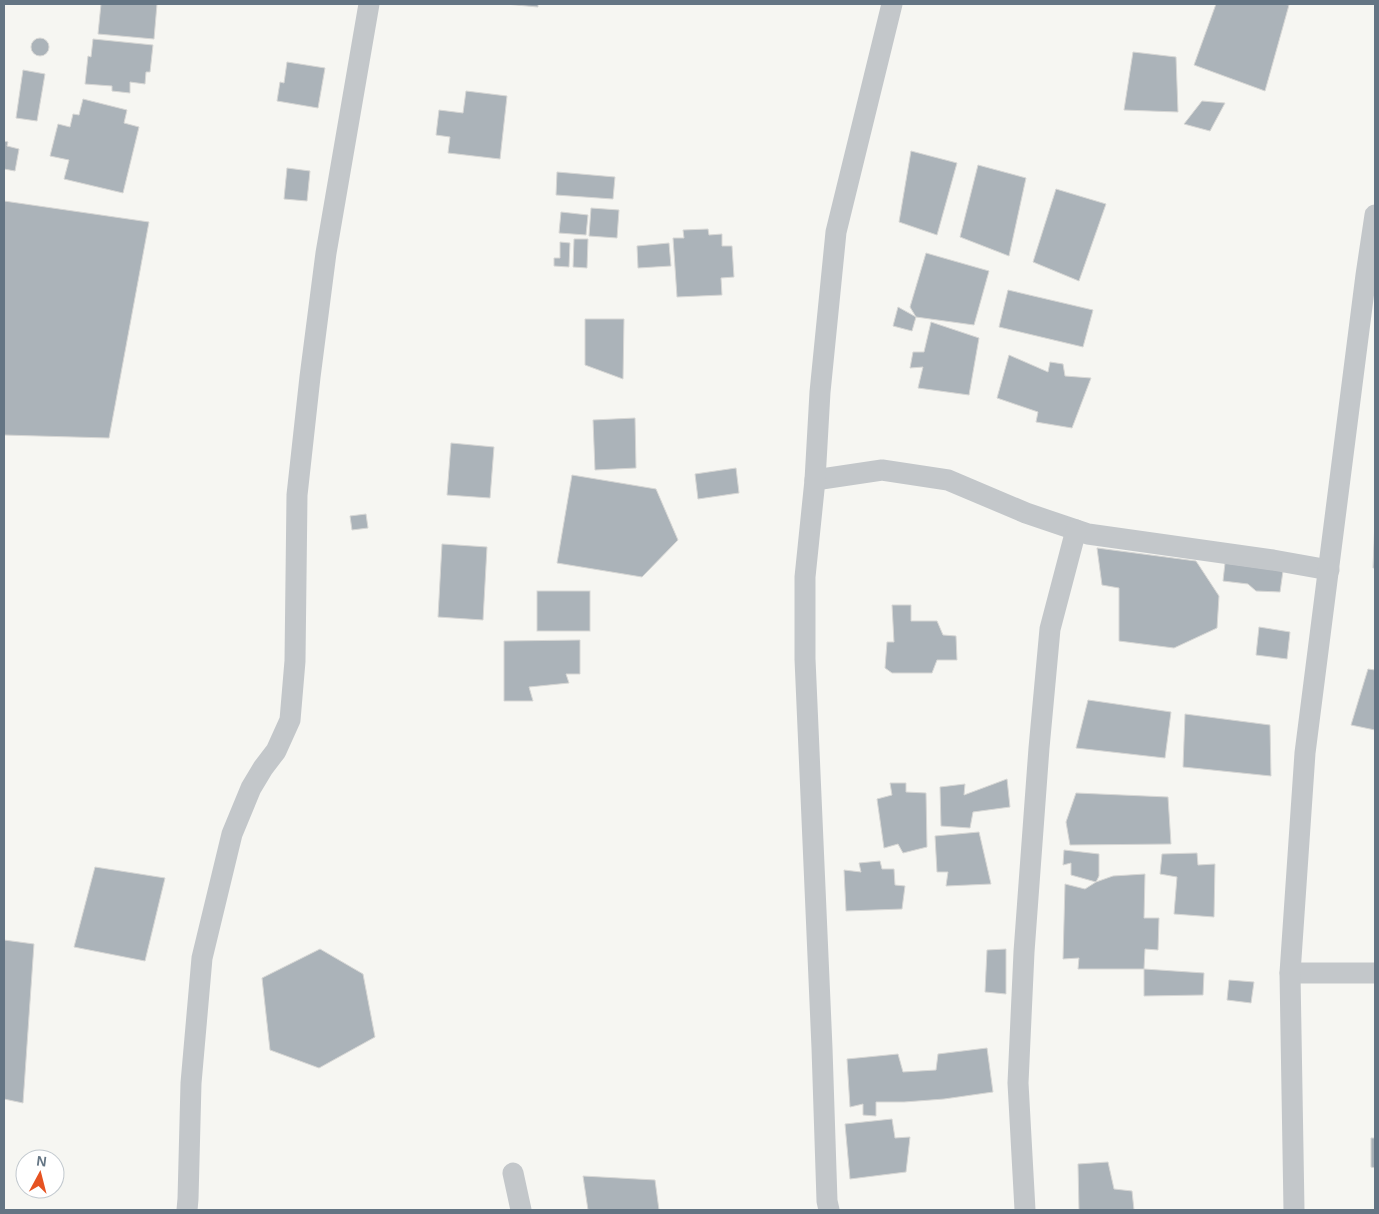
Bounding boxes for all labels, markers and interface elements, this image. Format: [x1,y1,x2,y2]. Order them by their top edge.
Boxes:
north arrow [15,1149,65,1199]
text: N [36,1153,48,1170]

